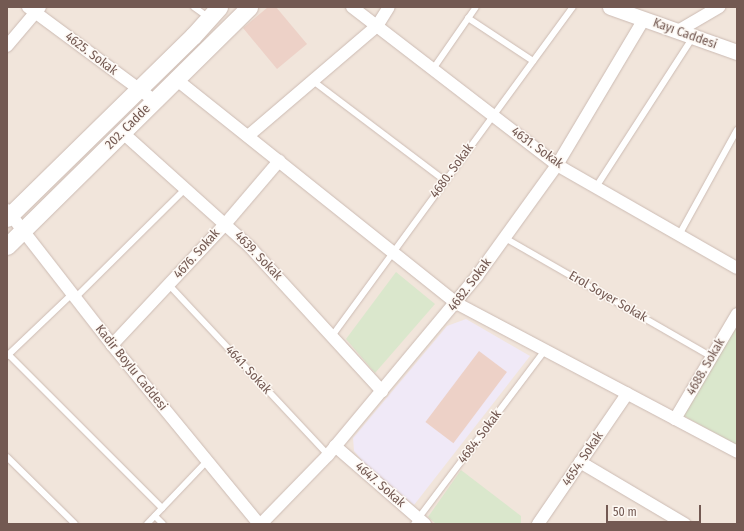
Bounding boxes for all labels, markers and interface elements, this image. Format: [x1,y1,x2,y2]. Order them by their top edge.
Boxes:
street label: Kayı Caddesi [651,15,719,53]
street label: 4625. Sokak [62,29,120,79]
street label: 202. Cadde [102,101,154,153]
street label: 4631. Sokak [508,124,566,172]
street label: 4680. Sokak [427,141,477,201]
street label: 4676. Sokak [171,226,223,282]
street label: 4639. Sokak [231,228,285,284]
street label: 4682. Sokak [445,255,495,315]
street label: Erol Soyer Sokak [566,268,650,326]
street label: Kadir Boylu Caddesi [92,322,170,414]
street label: 4688. Sokak [683,336,729,398]
street label: 4641. Sokak [222,342,274,398]
street label: 4684. Sokak [455,407,505,467]
street label: 4654. Sokak [559,429,607,489]
street label: 4647. Sokak [352,459,408,511]
scale bar [608,497,703,523]
text: 50 m [613,505,637,519]

